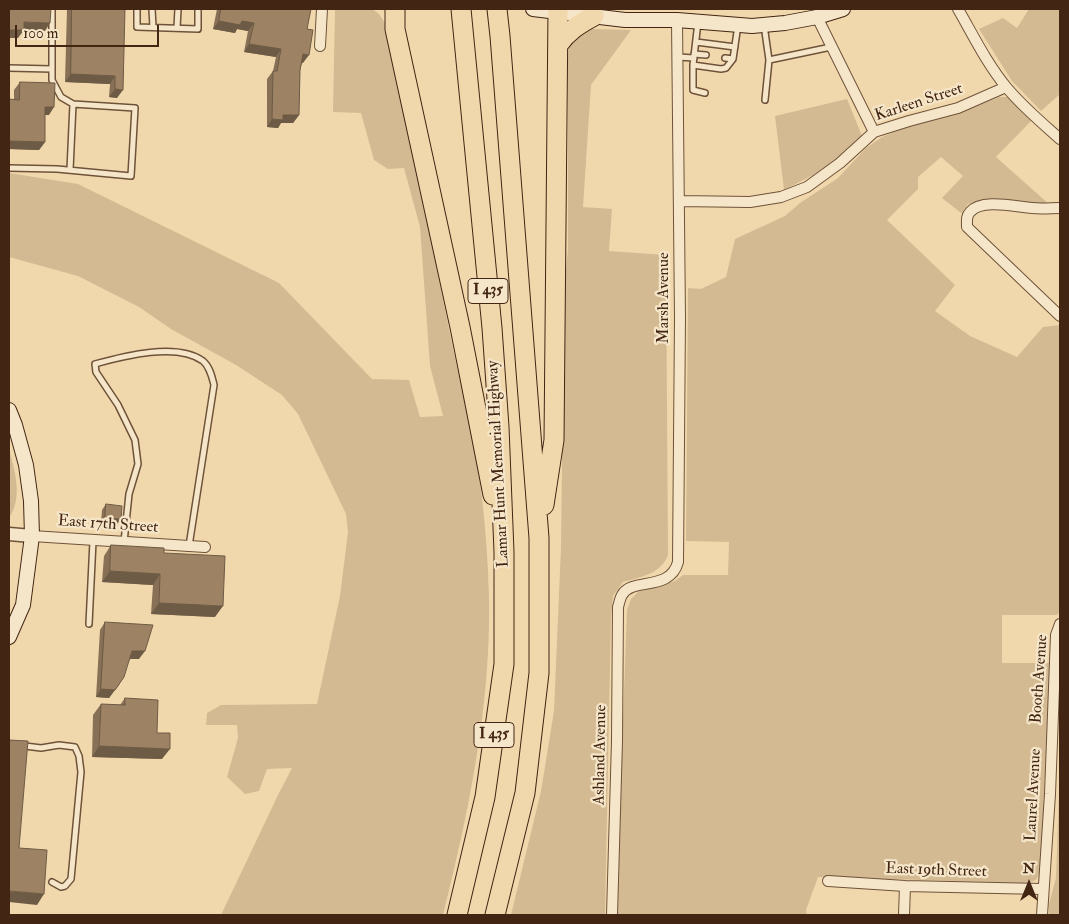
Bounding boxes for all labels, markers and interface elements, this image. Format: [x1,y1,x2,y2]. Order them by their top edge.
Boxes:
scale bar [18,15,161,47]
text: 100 m [23,24,58,43]
street label: Karleen Street [873,80,965,126]
street label: Marsh Avenue [655,252,675,344]
road number: I 435 [468,278,508,304]
street label: Lamar Hunt Memorial Highway [484,360,514,568]
street label: East 17th Street [57,512,159,538]
street label: Booth Avenue [1027,634,1053,724]
street label: Ashland Avenue [591,705,611,805]
road number: I 435 [474,722,514,748]
street label: Laurel Avenue [1022,748,1046,842]
north arrow [1004,859,1054,909]
street label: East 19th Street [885,860,987,882]
text: N [1023,860,1035,877]

